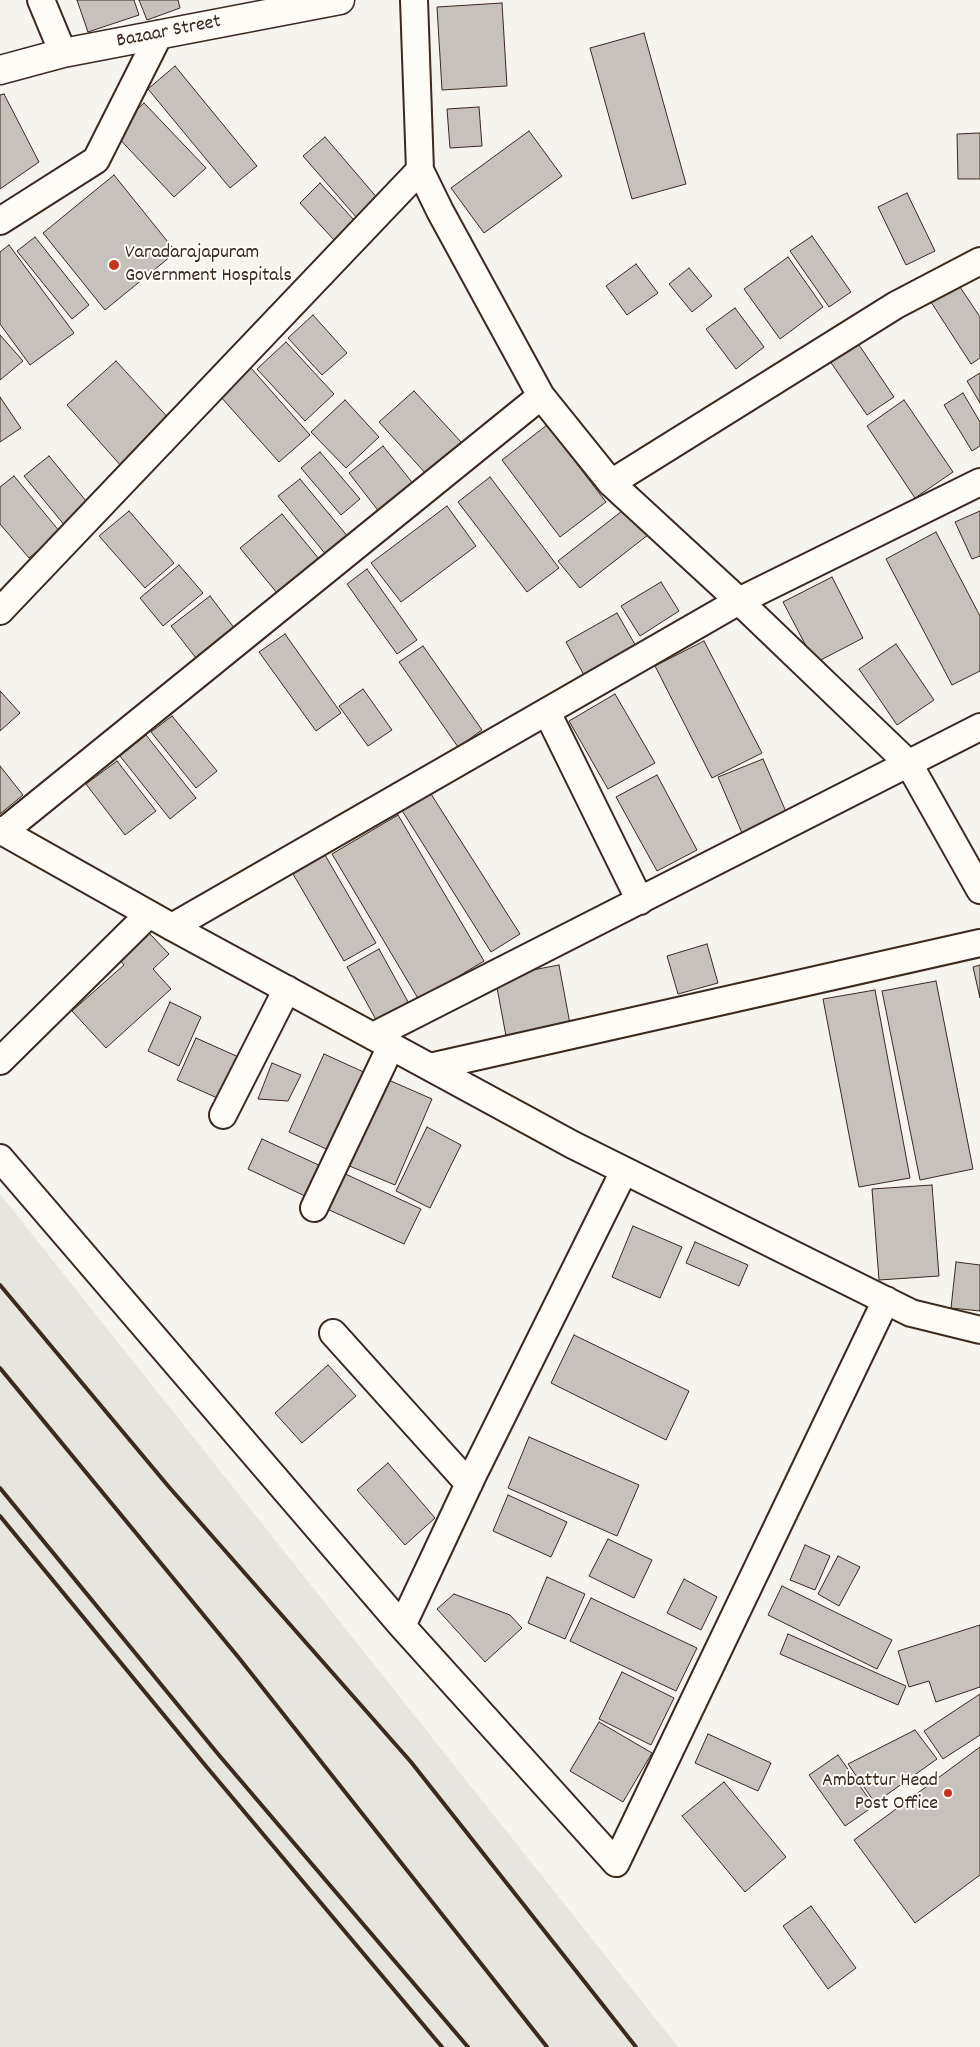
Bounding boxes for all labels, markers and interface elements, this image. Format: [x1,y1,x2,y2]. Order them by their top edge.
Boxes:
street label: Bazaar Street [115,11,223,55]
place label: Varadarajapuram Government Hospitals [125,242,292,289]
marker: Varadarajapuram Government Hospitals [107,258,121,272]
place label: Ambattur Head Post Office [822,1770,938,1817]
marker: Ambattur Head Post Office [942,1787,954,1799]

